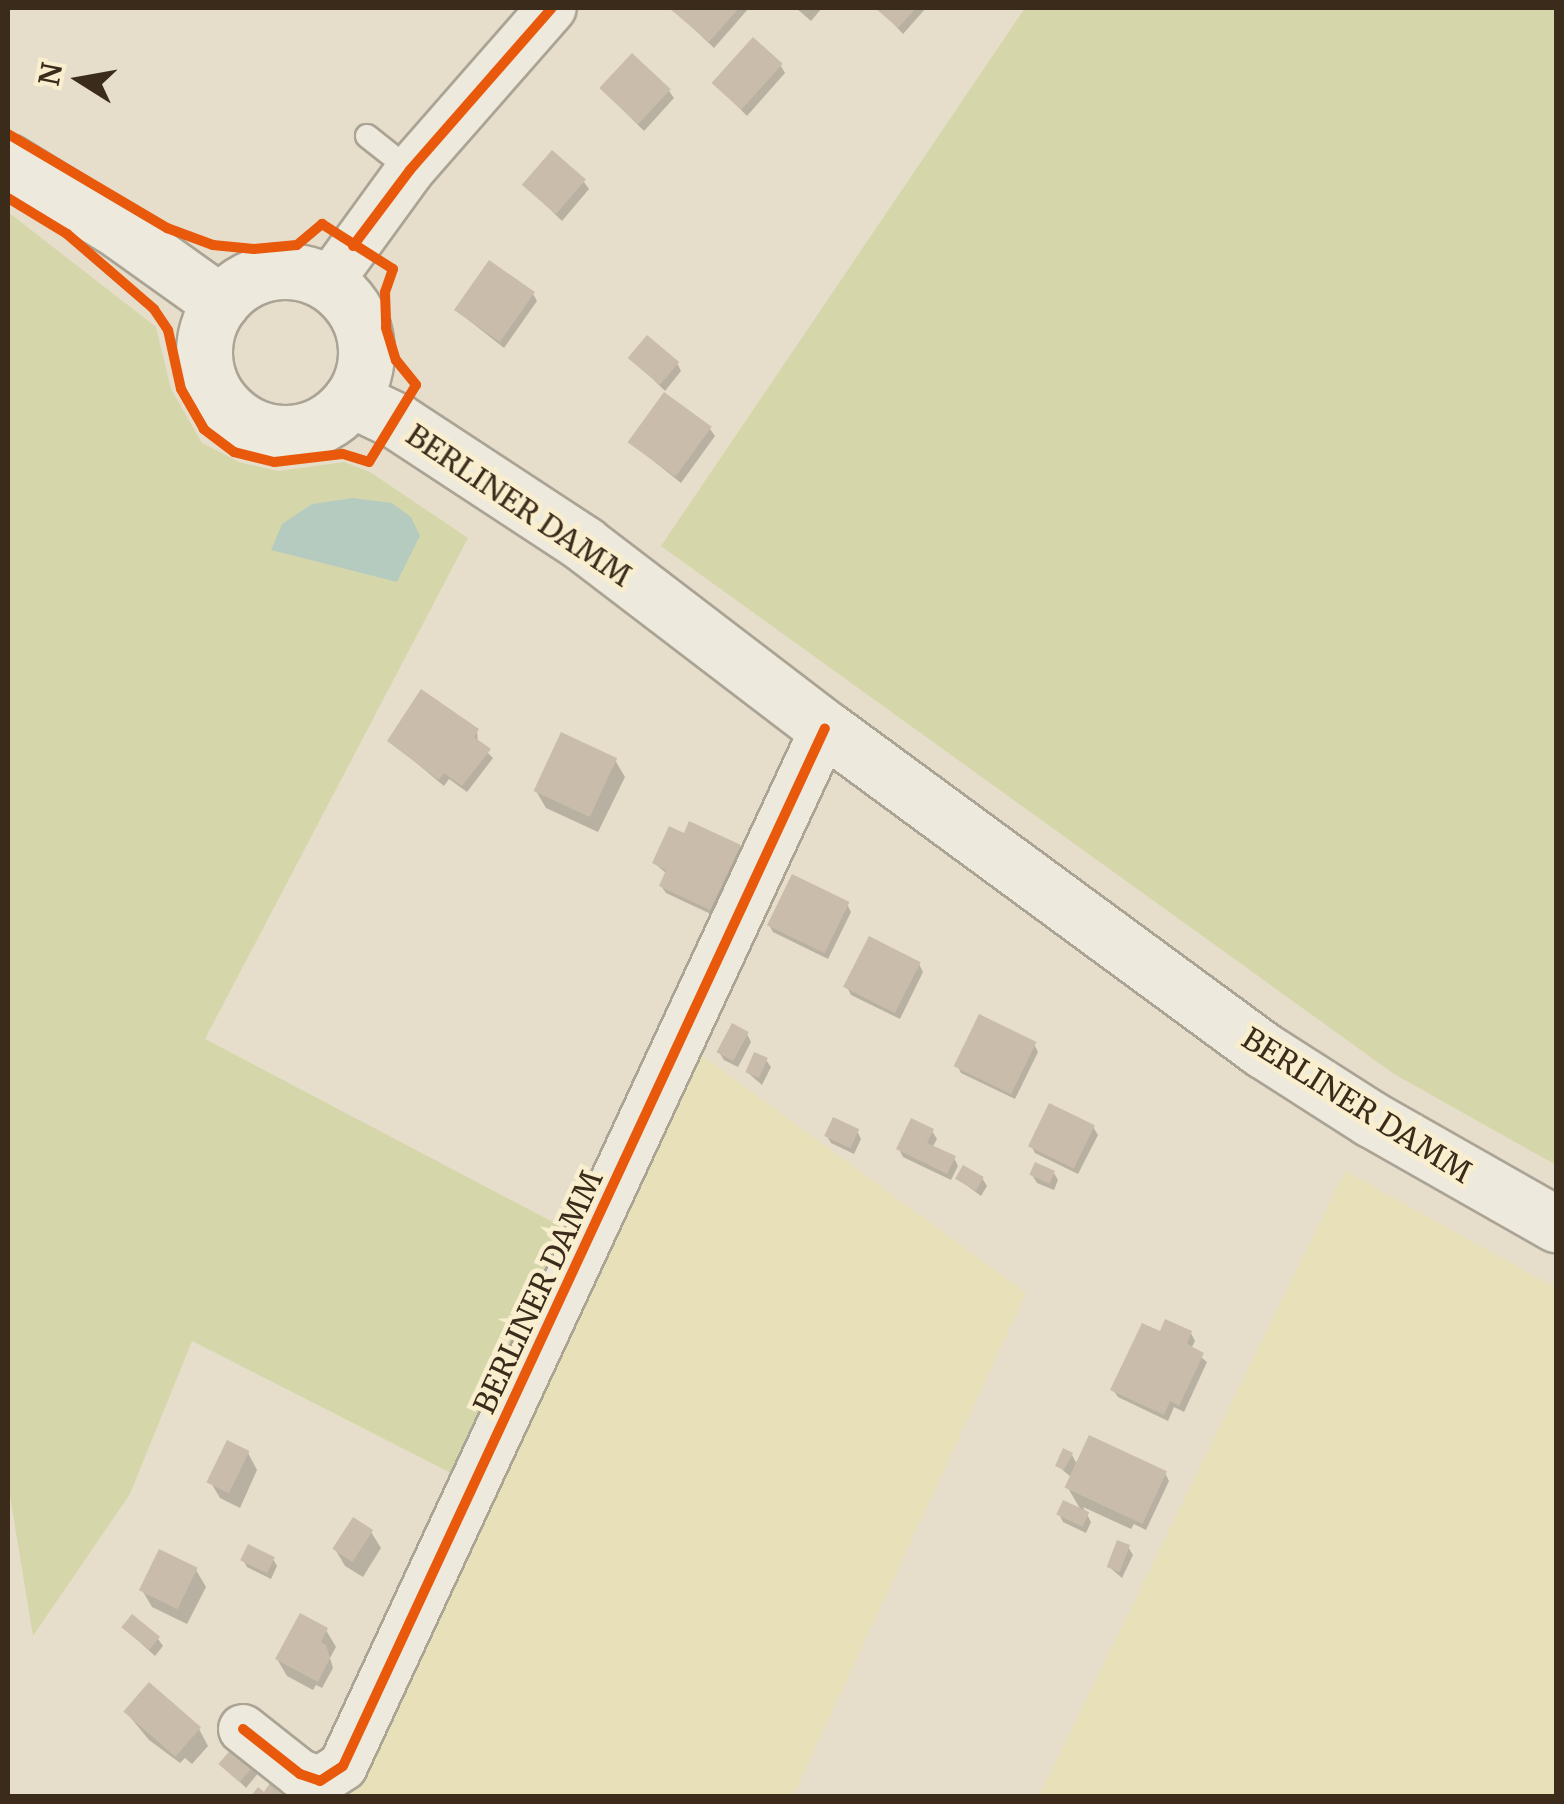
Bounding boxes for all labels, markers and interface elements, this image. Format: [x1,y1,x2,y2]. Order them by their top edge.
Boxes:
north arrow [30,30,130,130]
text: N [31,60,70,89]
street label: BERLINER DAMM [400,416,638,594]
street label: BERLINER DAMM [1236,1020,1478,1190]
street label: BERLINER DAMM [466,1165,610,1419]

